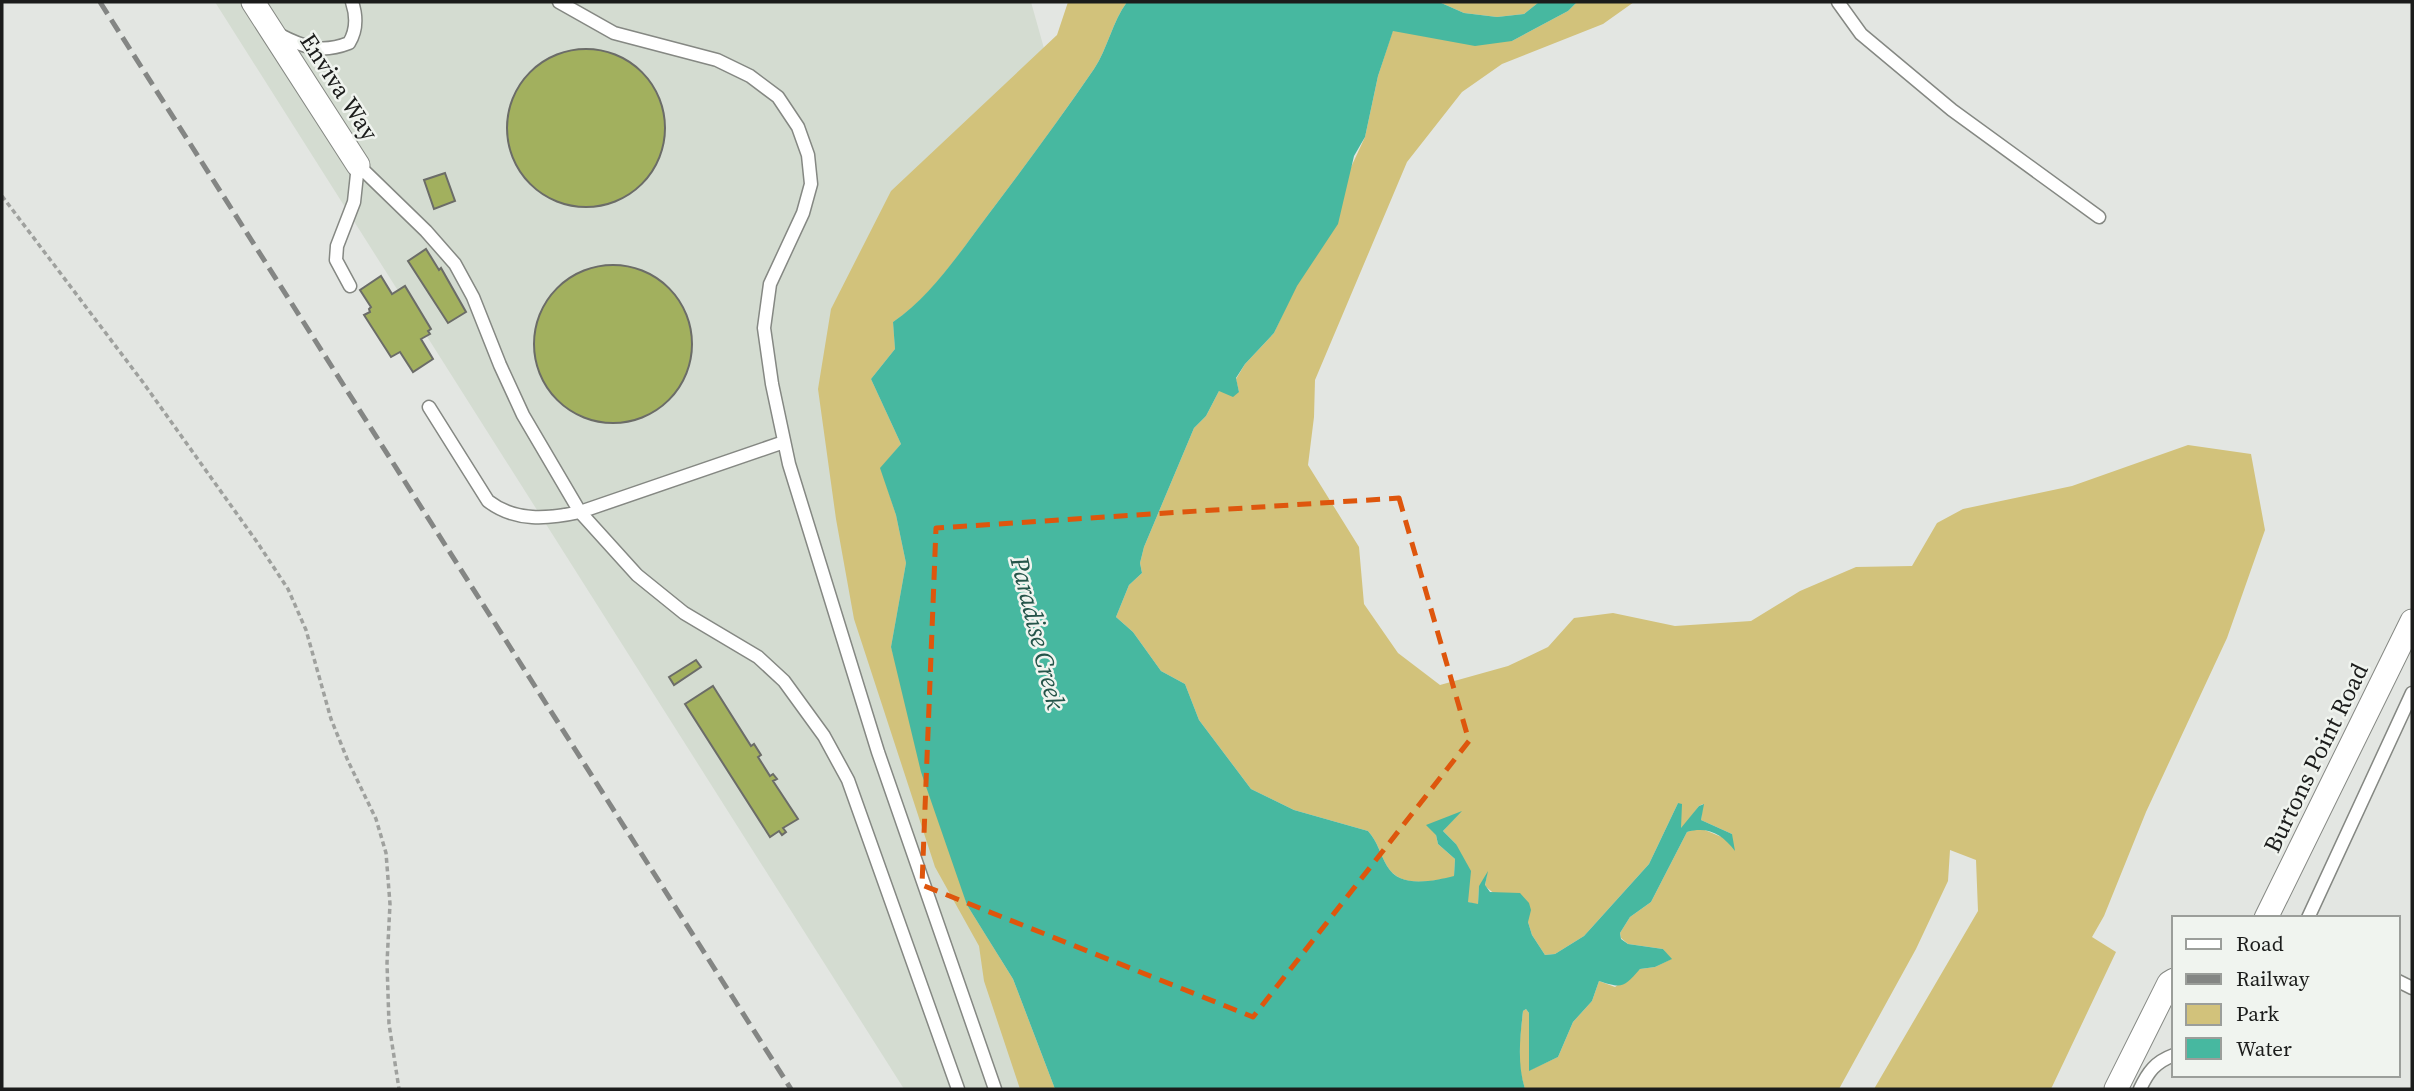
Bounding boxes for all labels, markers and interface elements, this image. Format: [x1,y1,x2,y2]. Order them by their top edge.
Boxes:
street label: Enviva Way [292,27,387,147]
water label: Paradise Creek [1001,552,1075,714]
street label: Burtons Point Road [2255,657,2376,858]
legend [2172,916,2400,1077]
text: Road [2236,929,2284,958]
text: Railway [2236,964,2310,993]
text: Park [2236,999,2280,1028]
text: Water [2236,1034,2292,1063]

